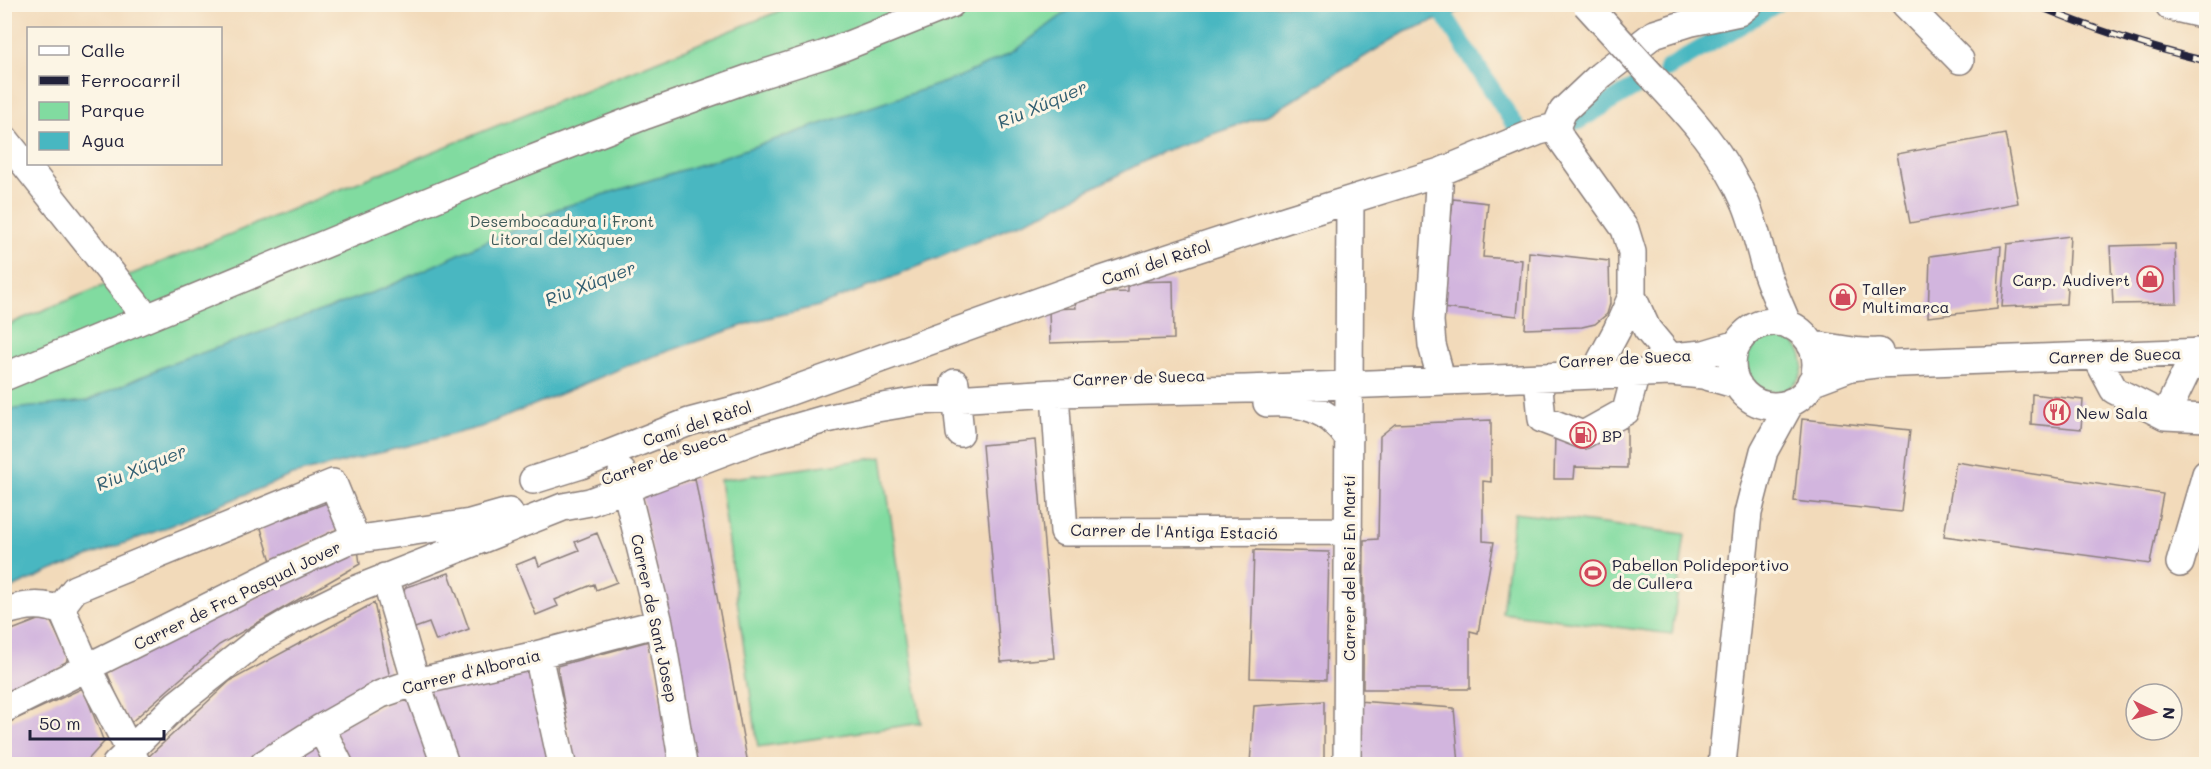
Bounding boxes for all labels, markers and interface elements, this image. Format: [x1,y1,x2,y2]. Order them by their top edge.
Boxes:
legend [27,27,222,165]
text: Calle [81,38,125,62]
text: Ferrocarril [81,68,181,92]
water label: Riu Xúquer [993,74,1091,134]
text: Parque [81,98,145,122]
text: Agua [81,128,125,152]
park label: Desembocadura i Front Litoral del Xúquer [470,210,654,249]
street label: Camí del Ràfol [1099,234,1213,290]
water label: Riu Xúquer [541,255,639,311]
shop icon: Carp. Audivert [2135,264,2165,294]
place label: Carp. Audivert [2013,269,2130,290]
place label: Taller Multimarca [1862,278,1950,317]
shop icon: Taller Multimarca [1828,282,1858,312]
street label: Carrer de Sueca [2048,342,2182,368]
street label: Carrer de Sueca [1558,344,1692,372]
street label: Carrer de Sueca [1072,364,1206,390]
street label: Camí del Ràfol [640,395,754,451]
restaurant icon: New Sala [2042,397,2072,427]
place label: New Sala [2076,402,2148,423]
fuel station icon: BP [1568,420,1598,450]
street label: Carrer de Sueca [598,424,730,490]
place label: BP [1602,425,1622,446]
water label: Riu Xúquer [92,438,190,496]
street label: Carrer del Rei En Martí [1338,475,1359,661]
street label: Carrer de l'Antiga Estació [1070,519,1278,543]
street label: Carrer de Sant Josep [627,532,683,704]
street label: Carrer de Fra Pasqual Jover [130,536,344,654]
place label: Pabellon Polideportivo de Cullera [1612,554,1789,593]
sports icon: Pabellon Polideportivo de Cullera [1578,558,1608,588]
street label: Carrer d'Alboraia [400,644,542,698]
north arrow [2124,682,2184,742]
scale bar [30,703,164,741]
text: N [2158,706,2180,720]
text: 50 m [39,711,81,735]

